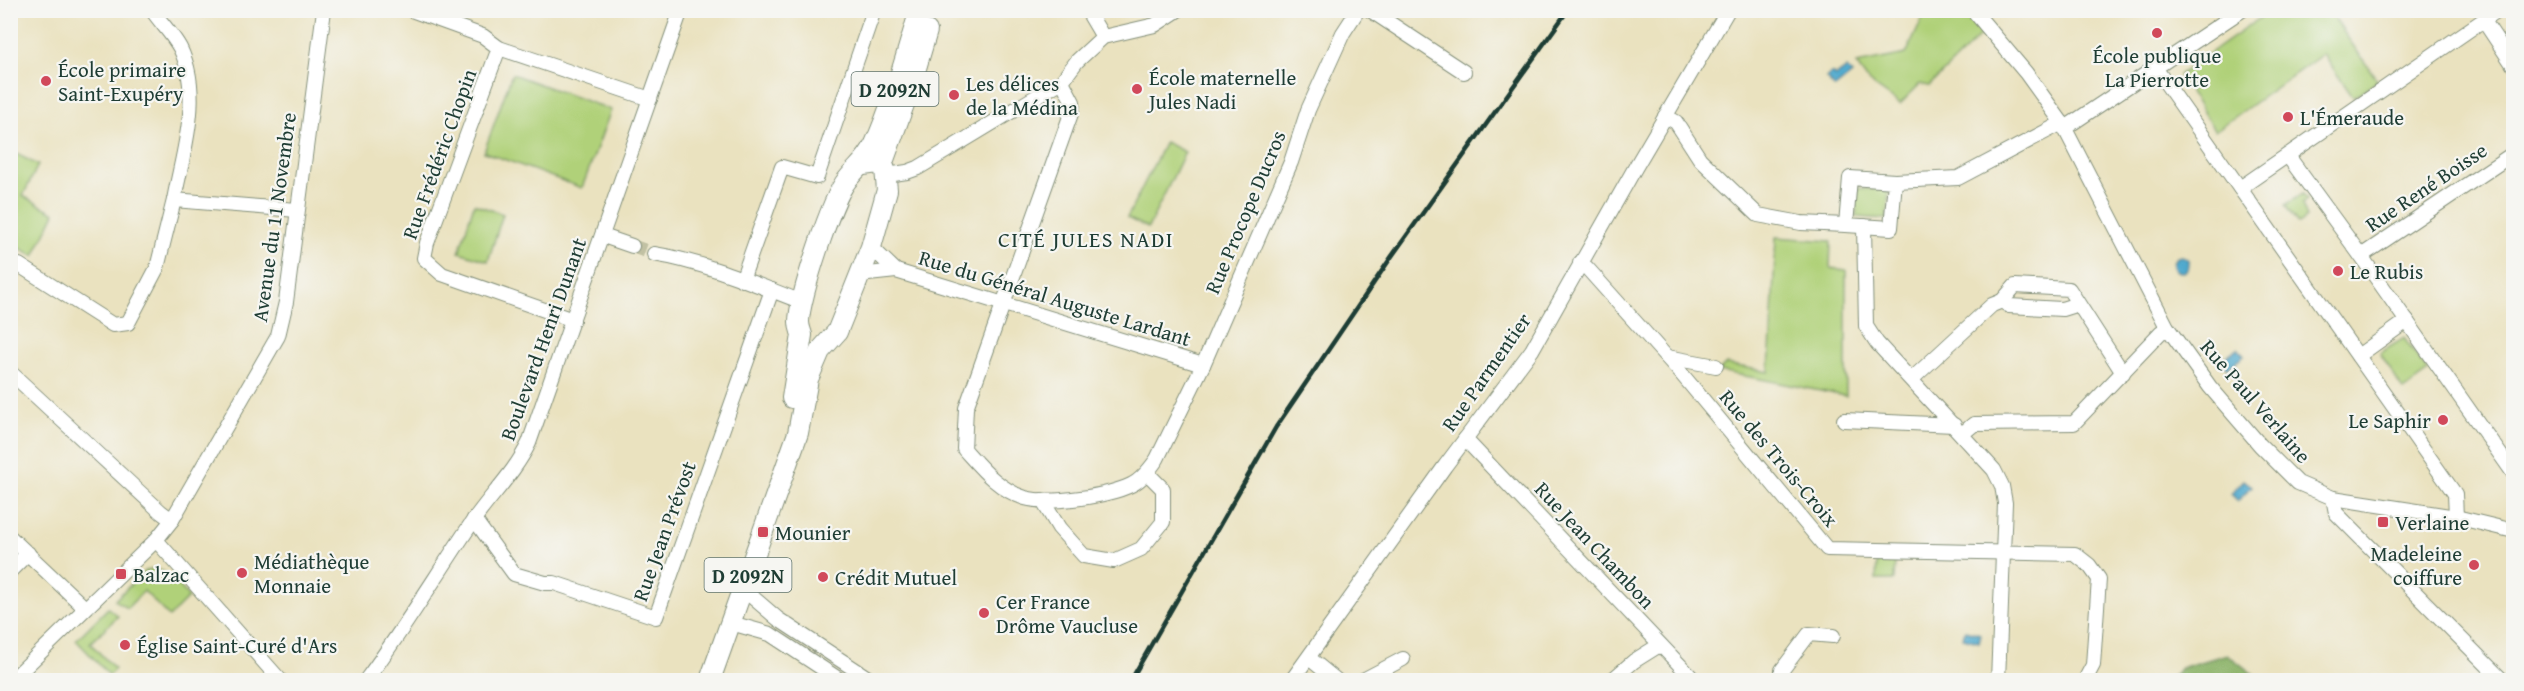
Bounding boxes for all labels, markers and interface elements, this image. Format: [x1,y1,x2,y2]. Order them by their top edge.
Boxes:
marker: École publique La Pierrotte [2150,26,2164,40]
place label: École publique La Pierrotte [2093,40,2221,95]
place label: École primaire Saint-Exupéry [58,54,186,109]
place label: École maternelle Jules Nadi [1146,62,1296,117]
street label: Rue Frédéric Chopin [394,64,484,243]
place label: Les délices de la Médina [966,68,1078,123]
road number: D 2092N [852,72,938,106]
marker: École primaire Saint-Exupéry [39,74,53,88]
marker: École maternelle Jules Nadi [1130,82,1144,96]
marker: Les délices de la Médina [947,88,961,102]
place label: L'Émeraude [2300,102,2404,133]
street label: Avenue du 11 Novembre [244,110,304,324]
marker: L'Émeraude [2281,110,2295,124]
street label: Rue Procope Ducros [1197,125,1293,299]
street label: Rue René Boisse [2359,135,2493,239]
district label: CITÉ JULES NADI [998,223,1174,255]
street label: Boulevard Henri Dunant [492,233,594,445]
street label: Rue du Général Auguste Lardant [915,242,1195,354]
place label: Le Rubis [2350,256,2423,287]
marker: Le Rubis [2331,264,2345,278]
street label: Rue Parmentier [1434,306,1539,438]
street label: Rue Paul Verlaine [2193,332,2319,470]
street label: Rue des Trois-Croix [1712,382,1846,534]
place label: Le Saphir [2348,405,2431,436]
marker: Le Saphir [2436,413,2450,427]
street label: Rue Jean Prévost [624,456,704,605]
street label: Rue Jean Chambon [1528,474,1663,616]
place label: Verlaine [2395,507,2470,538]
marker: Verlaine [2376,515,2390,529]
place label: Mounier [775,517,851,548]
marker: Mounier [756,525,770,539]
place label: Madeleine coiffure [2371,538,2462,593]
place label: Médiathèque Monnaie [254,546,370,601]
road number: D 2092N [704,558,792,592]
marker: Madeleine coiffure [2467,558,2481,572]
place label: Balzac [133,559,189,590]
place label: Crédit Mutuel [835,562,957,593]
marker: Médiathèque Monnaie [235,566,249,580]
marker: Balzac [114,567,128,581]
marker: Crédit Mutuel [816,570,830,584]
place label: Cer France Drôme Vaucluse [996,586,1138,641]
marker: Cer France Drôme Vaucluse [977,606,991,620]
place label: Église Saint-Curé d'Ars [137,630,337,661]
marker: Église Saint-Curé d'Ars [118,638,132,652]

